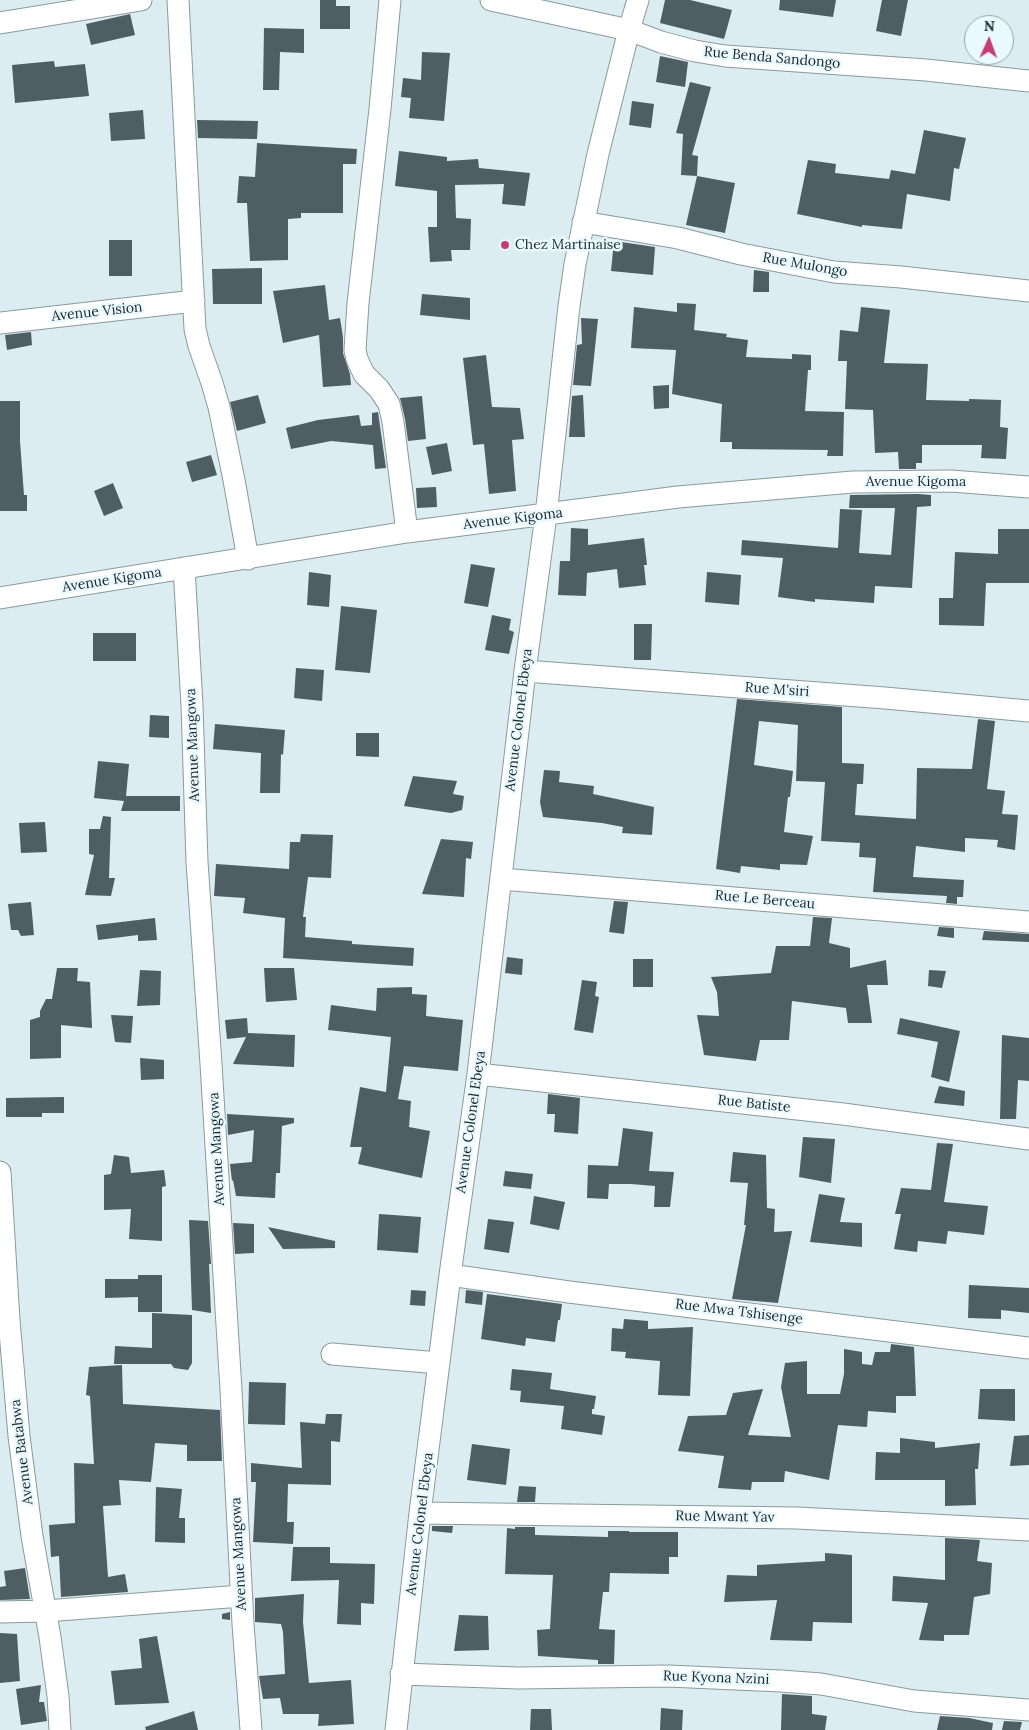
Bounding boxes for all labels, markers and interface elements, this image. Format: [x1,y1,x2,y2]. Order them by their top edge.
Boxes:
north arrow [964,15,1014,65]
text: N [984,17,995,35]
street label: Rue Benda Sandongo [703,44,841,72]
place label: Chez Martinaise [515,237,621,253]
marker: Chez Martinaise [499,239,511,251]
street label: Rue Mulongo [761,249,849,281]
street label: Avenue Vision [51,299,143,325]
street label: Avenue Kigoma [866,474,966,490]
street label: Avenue Kigoma [462,505,564,533]
street label: Avenue Kigoma [61,564,163,596]
street label: Avenue Colonel Ebeya [502,648,536,792]
street label: Rue M'siri [744,679,810,701]
street label: Avenue Mangowa [183,688,203,802]
street label: Rue Le Berceau [714,887,816,913]
street label: Avenue Colonel Ebeya [453,1050,489,1194]
street label: Avenue Mangowa [206,1092,228,1206]
street label: Rue Batiste [717,1092,791,1116]
street label: Rue Mwa Tshisenge [674,1296,804,1328]
street label: Avenue Batabwa [7,1398,37,1506]
street label: Avenue Colonel Ebeya [403,1452,437,1596]
street label: Avenue Mangowa [228,1497,250,1611]
street label: Rue Mwant Yav [675,1508,775,1526]
street label: Rue Kyona Nzini [662,1668,770,1688]

